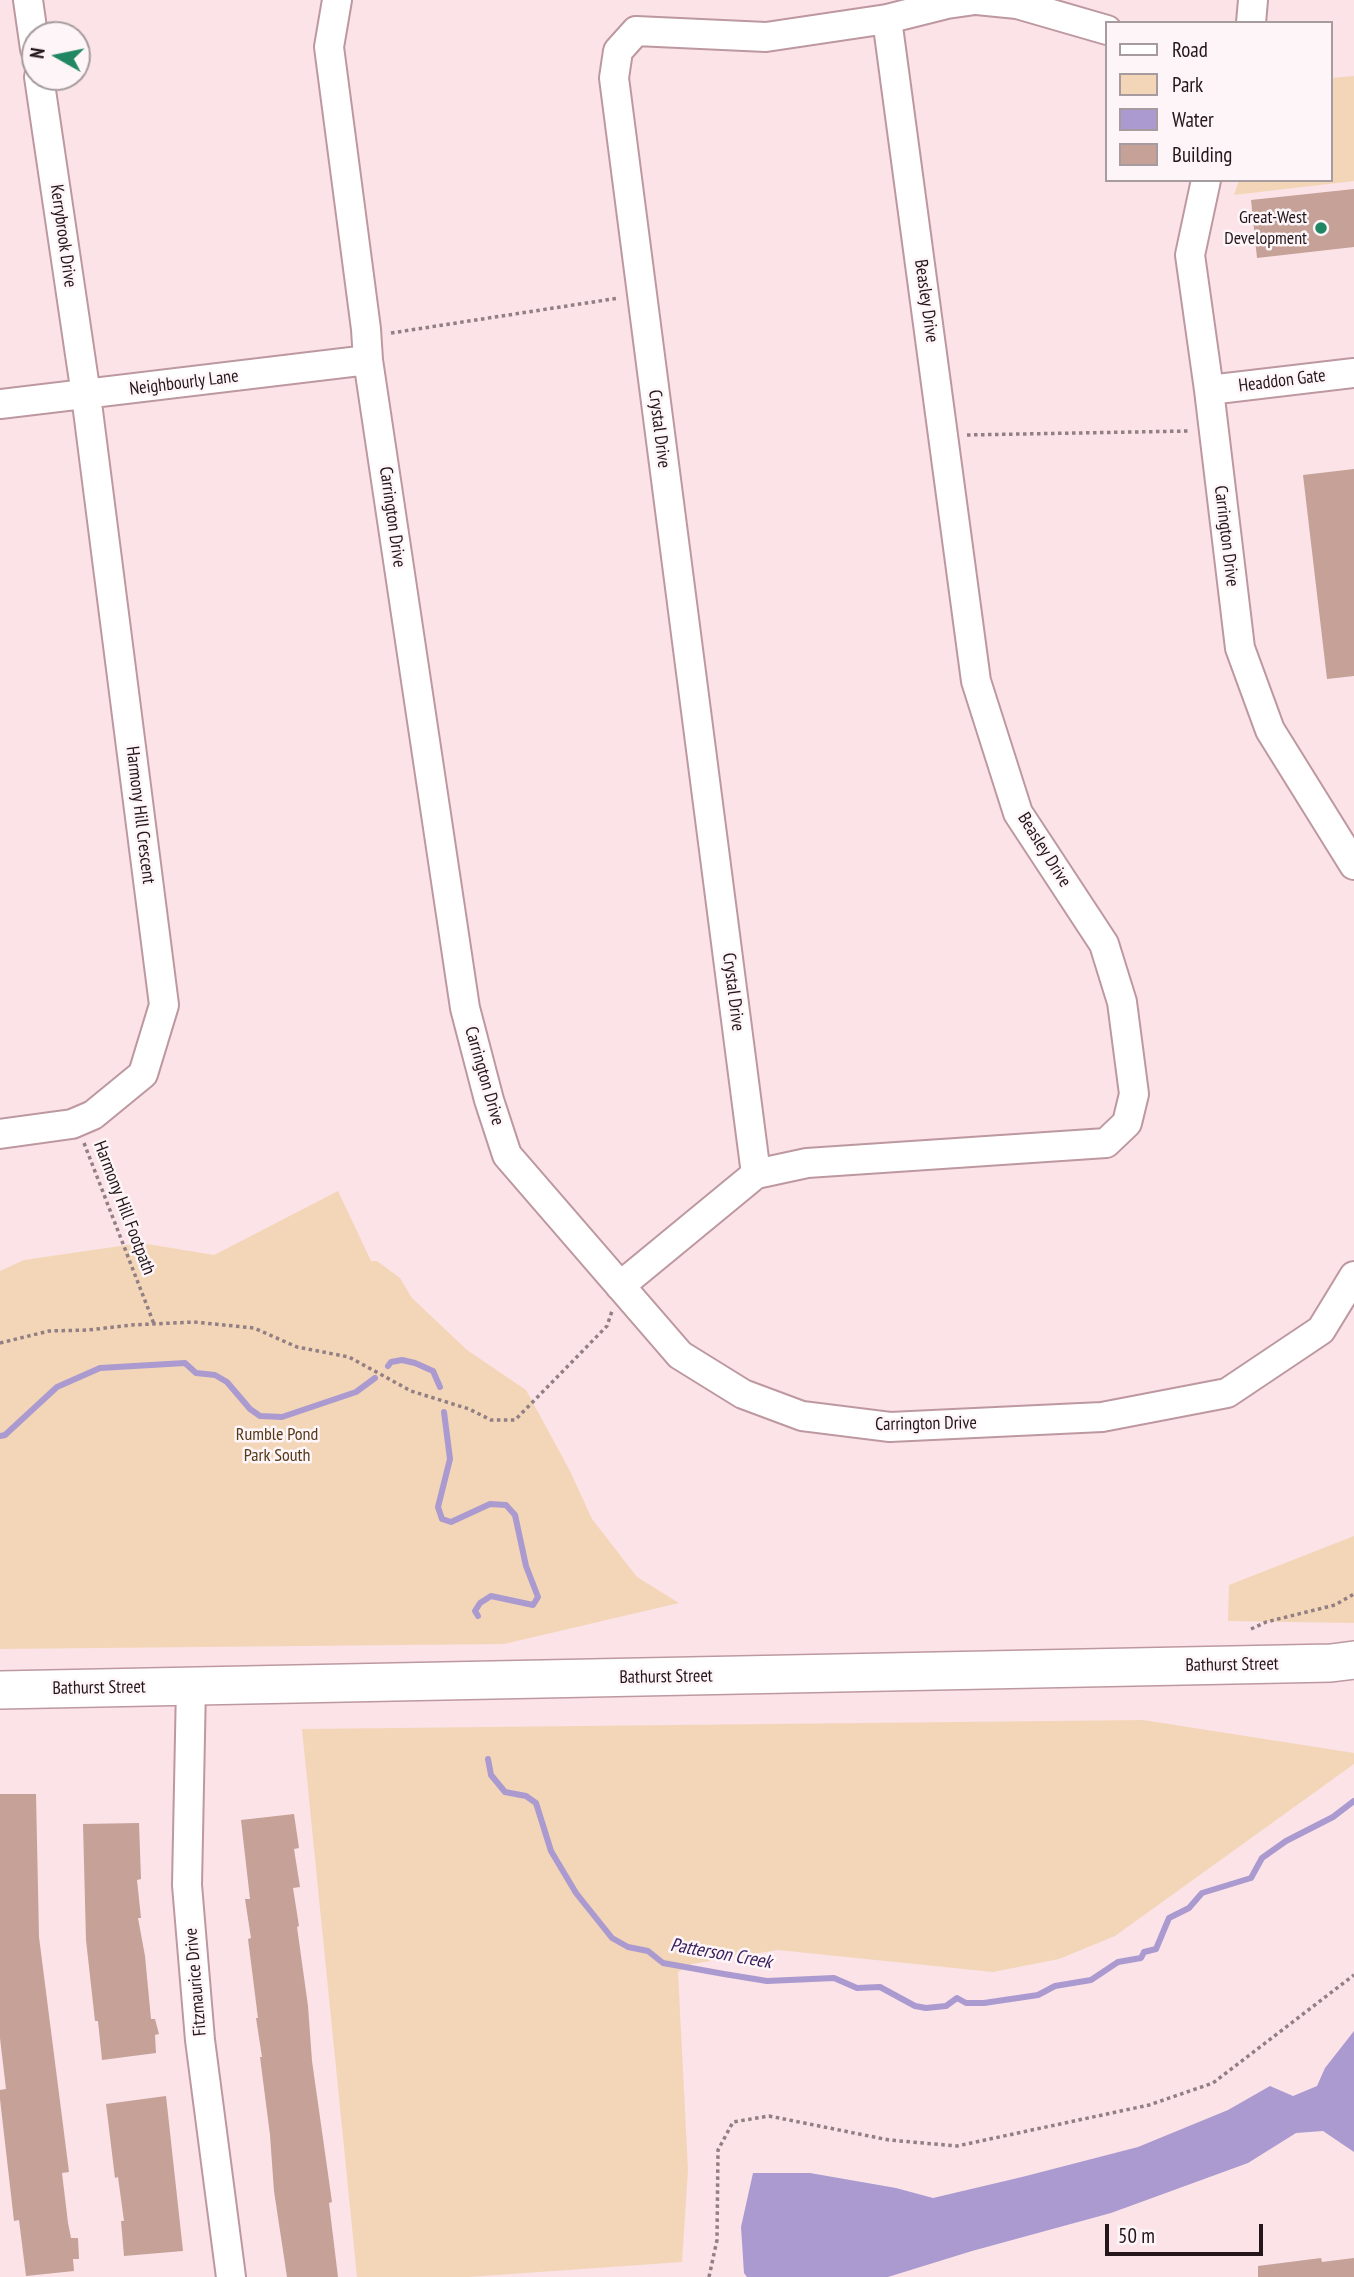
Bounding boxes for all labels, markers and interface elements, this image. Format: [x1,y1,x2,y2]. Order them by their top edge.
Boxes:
north arrow [21,21,91,91]
legend [1106,21,1333,182]
text: Road [1172,36,1208,63]
text: N [25,46,50,60]
text: Park [1172,71,1203,98]
text: Water [1172,106,1214,133]
text: Building [1172,141,1232,168]
street label: Kerrybrook Drive [45,183,81,289]
place label: Great-West Development [1224,207,1307,249]
marker: Great-West Development [1313,220,1329,236]
street label: Beasley Drive [909,258,943,344]
street label: Headdon Gate [1237,365,1327,397]
street label: Neighbourly Lane [128,366,240,400]
street label: Crystal Drive [643,389,675,469]
street label: Carrington Drive [374,465,410,569]
street label: Carrington Drive [1209,484,1243,588]
street label: Harmony Hill Crescent [121,745,159,885]
street label: Beasley Drive [1013,809,1075,891]
street label: Crystal Drive [717,952,749,1032]
street label: Carrington Drive [460,1024,508,1128]
street label: Harmony Hill Footpath [89,1138,159,1278]
street label: Carrington Drive [875,1412,977,1436]
park label: Rumble Pond Park South [236,1424,318,1466]
street label: Bathurst Street [1185,1653,1279,1677]
street label: Bathurst Street [619,1665,713,1689]
street label: Bathurst Street [52,1676,146,1700]
street label: Fitzmaurice Drive [181,1927,211,2037]
water label: Patterson Creek [669,1934,773,1974]
scale bar [1109,2210,1266,2254]
text: 50 m [1118,2222,1155,2249]

